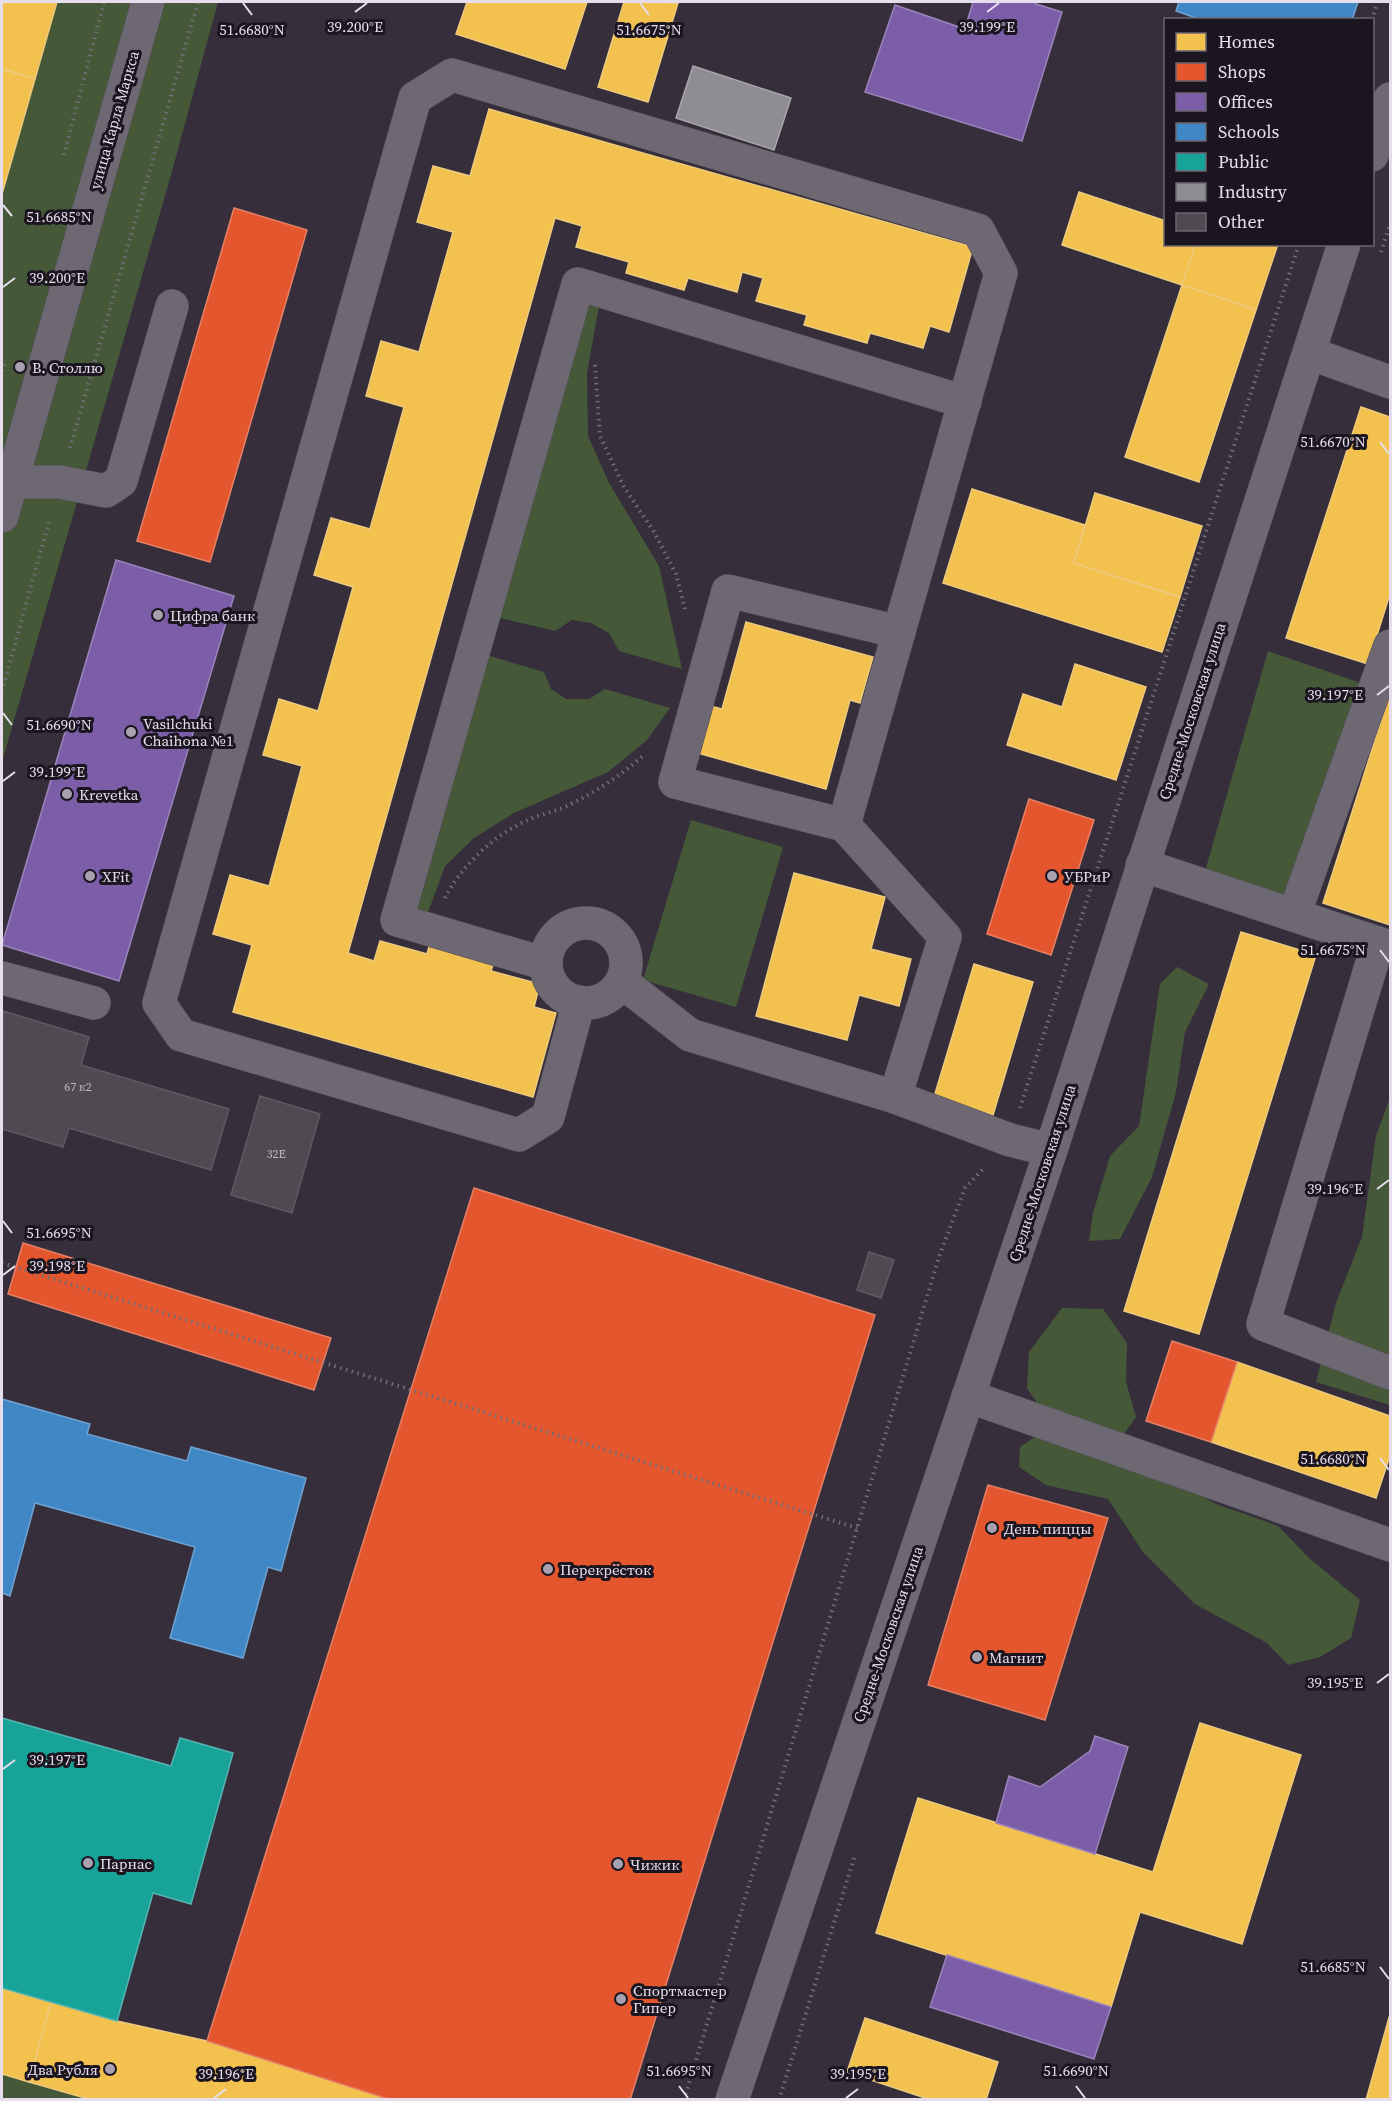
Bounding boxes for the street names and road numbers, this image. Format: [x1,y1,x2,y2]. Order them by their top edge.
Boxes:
street label: улица Карла Маркса [84,48,144,192]
street label: Средне-Московская улица [1153,619,1231,802]
street label: Средне-Московская улица [1003,1081,1081,1264]
street label: Средне-Московская улица [848,1543,928,1725]

